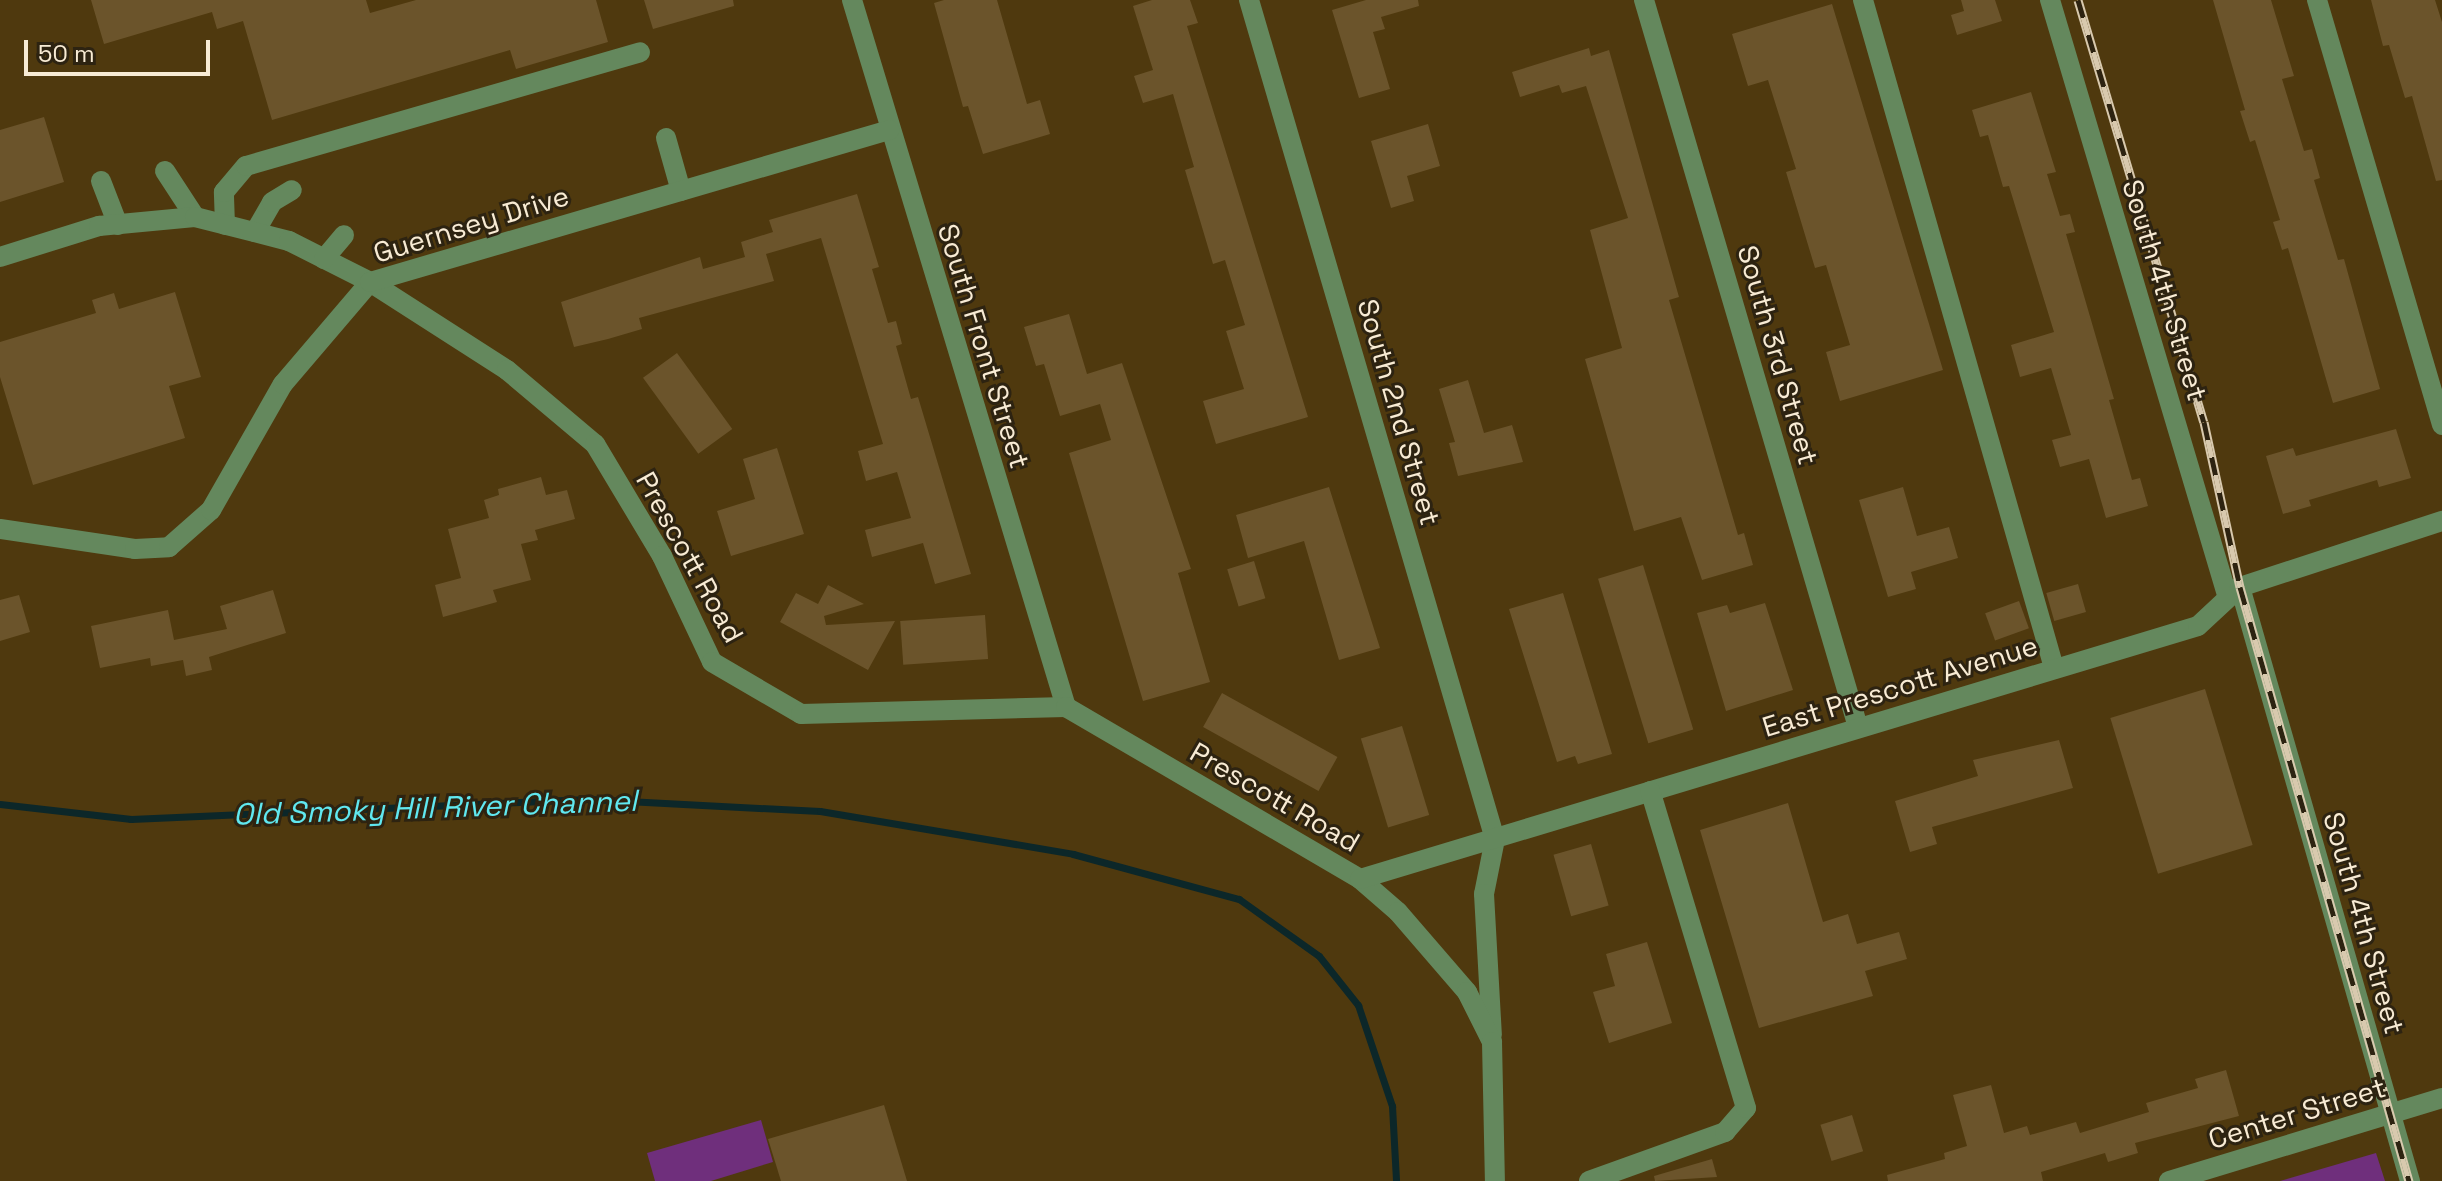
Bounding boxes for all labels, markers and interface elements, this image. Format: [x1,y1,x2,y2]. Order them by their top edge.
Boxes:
scale bar [28,24,214,74]
text: 50 m [38,38,95,69]
street label: South 4th Street [2115,176,2215,404]
street label: Guernsey Drive [369,178,573,270]
street label: South Front Street [931,220,1037,472]
street label: South 3rd Street [1731,241,1825,469]
street label: South 2nd Street [1351,295,1447,529]
street label: Prescott Road [629,466,751,648]
street label: East Prescott Avenue [1758,628,2042,744]
street label: Prescott Road [1184,735,1366,859]
water label: Old Smoky Hill River Channel [232,783,638,833]
street label: South 4th Street [2316,808,2412,1038]
street label: Center Street [2204,1070,2390,1156]

